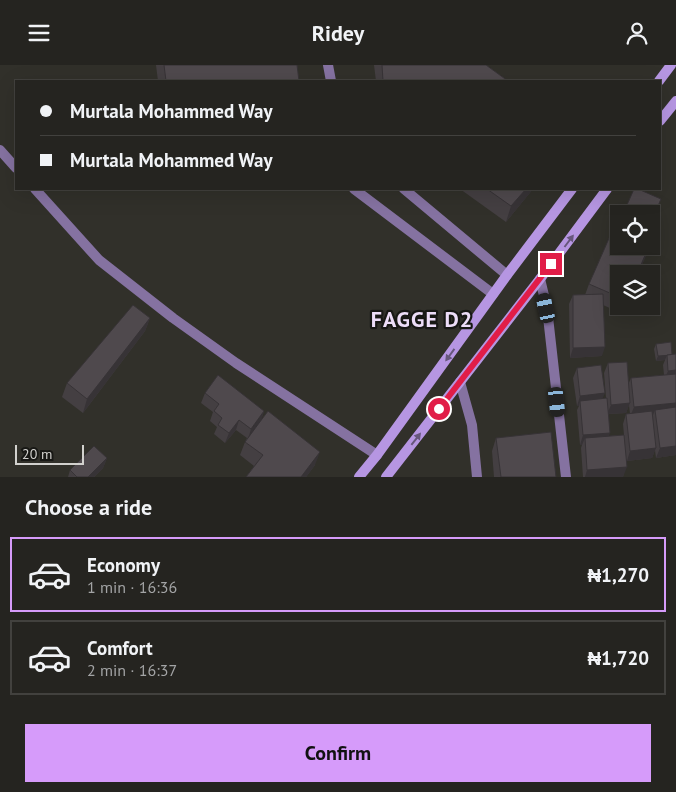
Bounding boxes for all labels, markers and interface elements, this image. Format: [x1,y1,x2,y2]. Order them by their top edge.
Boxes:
icon: menu [25,19,53,47]
text: Ridey [312,19,364,47]
icon: person [623,19,651,47]
text: Murtala Mohammed Way [70,99,273,123]
text: Murtala Mohammed Way [70,148,273,172]
map controls [610,205,660,315]
button: locate [610,205,660,255]
one-way arrow [563,235,574,248]
route end [540,253,562,275]
button: layers [610,265,660,315]
car [535,292,556,324]
district label: FAGGE D2 [371,305,473,333]
one-way arrow [445,348,455,362]
car [547,386,566,418]
route start [428,398,450,420]
one-way arrow [411,432,421,445]
scale bar [15,442,84,465]
text: 20 m [22,445,52,463]
text: Choose a ride [25,493,152,521]
icon: car [27,552,72,597]
text: Economy [87,553,160,577]
text: ₦1,270 [587,563,649,587]
text: 1 min · 16:36 [87,577,177,597]
icon: car [27,635,72,680]
text: Comfort [87,636,153,660]
text: ₦1,720 [587,646,649,670]
text: 2 min · 16:37 [87,660,177,680]
button: Confirm [25,724,651,782]

